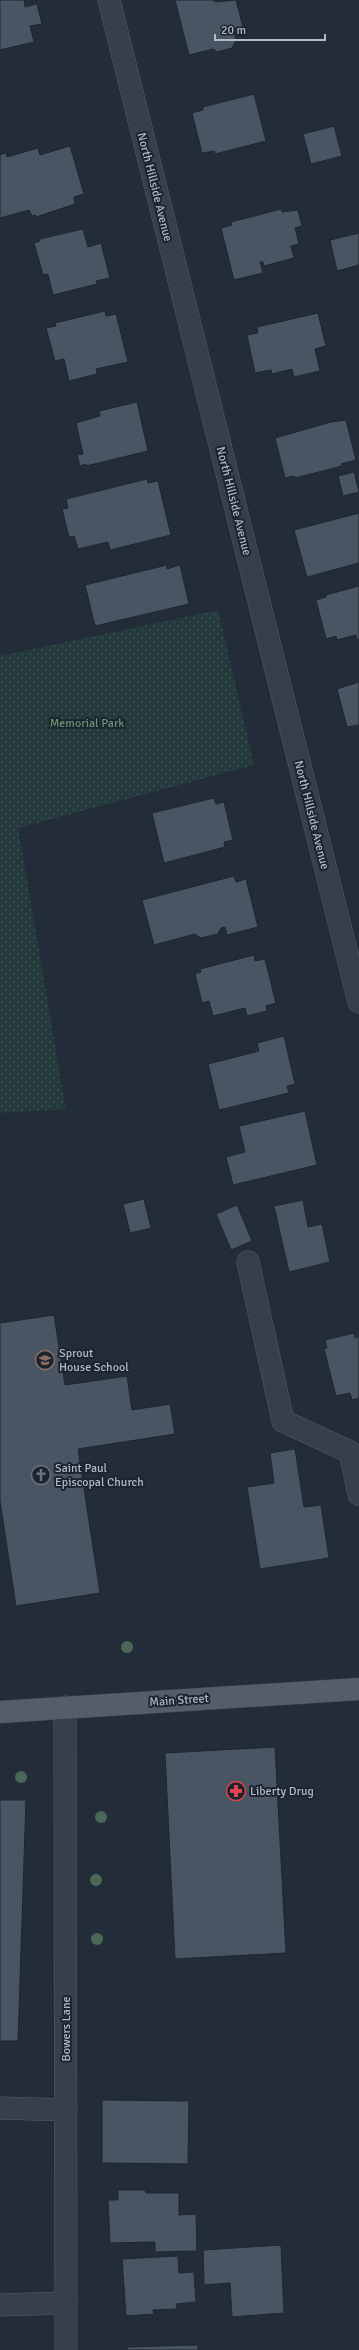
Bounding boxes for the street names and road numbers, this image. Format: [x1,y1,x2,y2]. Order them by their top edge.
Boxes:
street label: North Hillside Avenue [134,131,175,243]
street label: North Hillside Avenue [213,445,254,557]
street label: North Hillside Avenue [291,759,332,871]
street label: Main Street [149,1691,209,1710]
street label: Bowers Lane [59,1997,74,2061]

